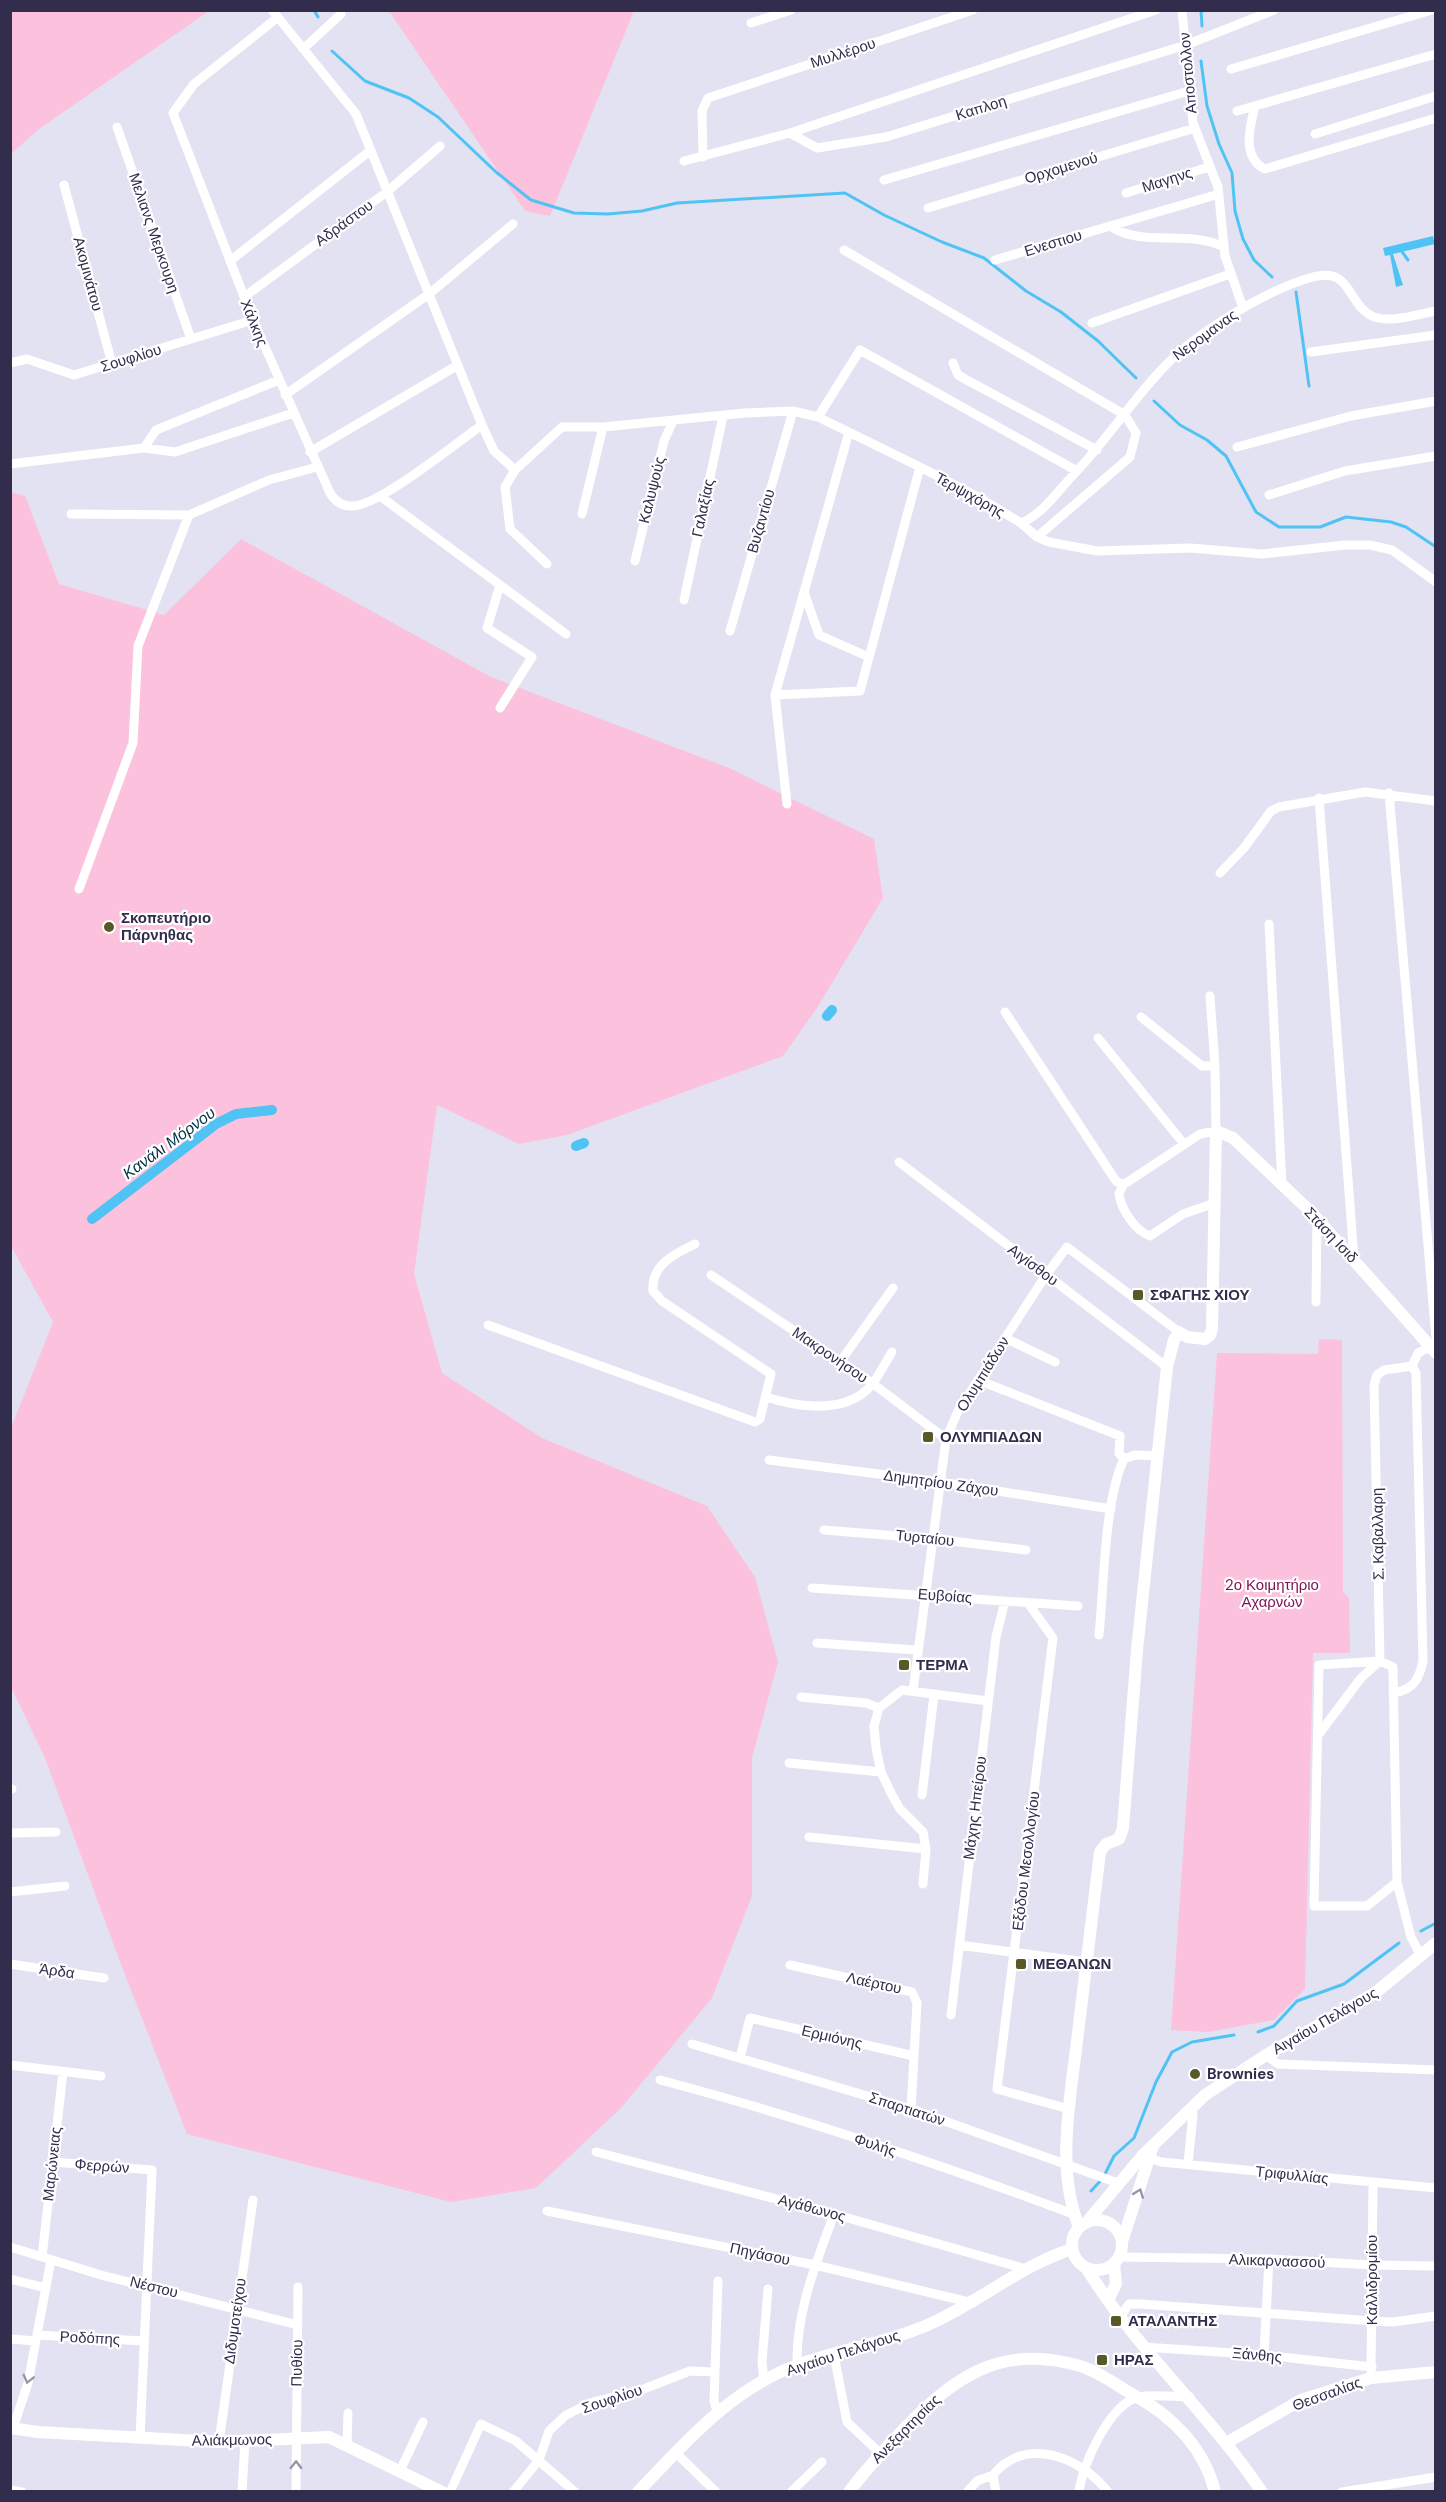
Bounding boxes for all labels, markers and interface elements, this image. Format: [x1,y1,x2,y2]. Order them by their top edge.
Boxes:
street label: Αποστολλον [1174,31,1202,115]
street label: Μυλλέρου [808,33,878,73]
street label: Καπλοη [953,91,1009,125]
street label: Ορχομενού [1022,147,1100,189]
street label: Μαγηνς [1139,162,1195,198]
street label: Μελιανς Μερκουρη [124,170,184,296]
street label: Αδράστου [311,195,377,251]
street label: Ενεστιου [1022,225,1084,261]
street label: Ακομινάτου [68,235,108,313]
street label: Χάλκης [236,296,272,350]
street label: Νερομανας [1169,305,1241,365]
street label: Σουφλίου [98,339,164,377]
street label: Καλυψούς [634,454,670,526]
street label: Τερψιχόρης [932,468,1008,522]
street label: Γαλαξίας [687,477,719,539]
street label: Βυζαντίου [742,487,780,555]
place label: Σκοπευτήριο Πάρνηθας [121,908,211,945]
marker: Σκοπευτήριο Πάρνηθας [102,920,116,934]
water label: Κανάλι Μόρνου [118,1102,220,1184]
street label: Στάση Ισιδ [1300,1203,1362,1267]
street label: Αιγίσθου [1004,1239,1062,1291]
place label: ΣΦΑΓΗΣ ΧΙΟΥ [1150,1285,1250,1305]
marker: ΣΦΑΓΗΣ ΧΙΟΥ [1131,1288,1145,1302]
street label: Μακρονήσου [788,1322,872,1388]
street label: Ολυμπιάδων [952,1333,1014,1415]
place label: ΟΛΥΜΠΙΑΔΩΝ [940,1427,1042,1447]
marker: ΟΛΥΜΠΙΑΔΩΝ [921,1430,935,1444]
street label: Δημητρίου Ζάχου [882,1465,1000,1501]
street label: Σ. Καβαλλαρη [1367,1488,1389,1580]
street label: Τυρταίου [895,1525,955,1551]
park label: 2ο Κοιμητήριο Αχαρνών [1225,1575,1319,1612]
street label: Ευβοίας [917,1584,973,1608]
place label: ΤΕΡΜΑ [916,1655,969,1675]
marker: ΤΕΡΜΑ [897,1658,911,1672]
street label: Μάχης Ηπείρου [959,1755,991,1861]
street label: Εξόδου Μεσολλογίου [1008,1790,1044,1932]
place label: ΜΕΘΑΝΩΝ [1033,1954,1111,1974]
marker: ΜΕΘΑΝΩΝ [1014,1957,1028,1971]
street label: Άρδα [38,1959,76,1983]
street label: Λαέρτου [845,1967,903,1999]
street label: Αιγαίου Πελάγους [1269,1983,1381,2059]
street label: Ερμιόνης [800,2020,864,2054]
place label: Brownies [1207,2064,1274,2084]
marker: Brownies [1188,2067,1202,2081]
street label: Σπαρτιατών [866,2087,948,2131]
street label: Μαρώνειας [38,2126,66,2202]
street label: Φυλής [851,2129,899,2161]
street label: Φερρών [74,2154,130,2178]
street label: Τριφυλλίας [1255,2161,1329,2189]
street label: Αγάθωνος [776,2189,848,2227]
one-way arrow [1132,2189,1144,2200]
street label: Καλλιδρομίου [1362,2235,1382,2325]
street label: Πηγάσου [728,2238,792,2270]
street label: Αλικαρνασσού [1228,2249,1326,2273]
street label: Νέστου [128,2271,180,2303]
street label: Διδυμοτείχου [219,2277,251,2365]
place label: ΑΤΑΛΑΝΤΗΣ [1128,2311,1217,2331]
marker: ΑΤΑΛΑΝΤΗΣ [1109,2314,1123,2328]
street label: Αιγαίου Πελάγους [784,2325,902,2381]
street label: Ροδόπης [59,2326,121,2350]
street label: Πυθίου [287,2339,307,2387]
street label: Ξάνθης [1231,2343,1283,2367]
place label: ΗΡΑΣ [1114,2350,1154,2370]
marker: ΗΡΑΣ [1095,2353,1109,2367]
street label: Θεσσαλίας [1290,2372,1364,2416]
one-way arrow [23,2374,36,2384]
street label: Σουφλίου [579,2380,645,2418]
street label: Ανεξαρτησίας [867,2390,945,2468]
street label: Αλιάκμωνος [192,2429,272,2451]
one-way arrow [290,2460,302,2469]

